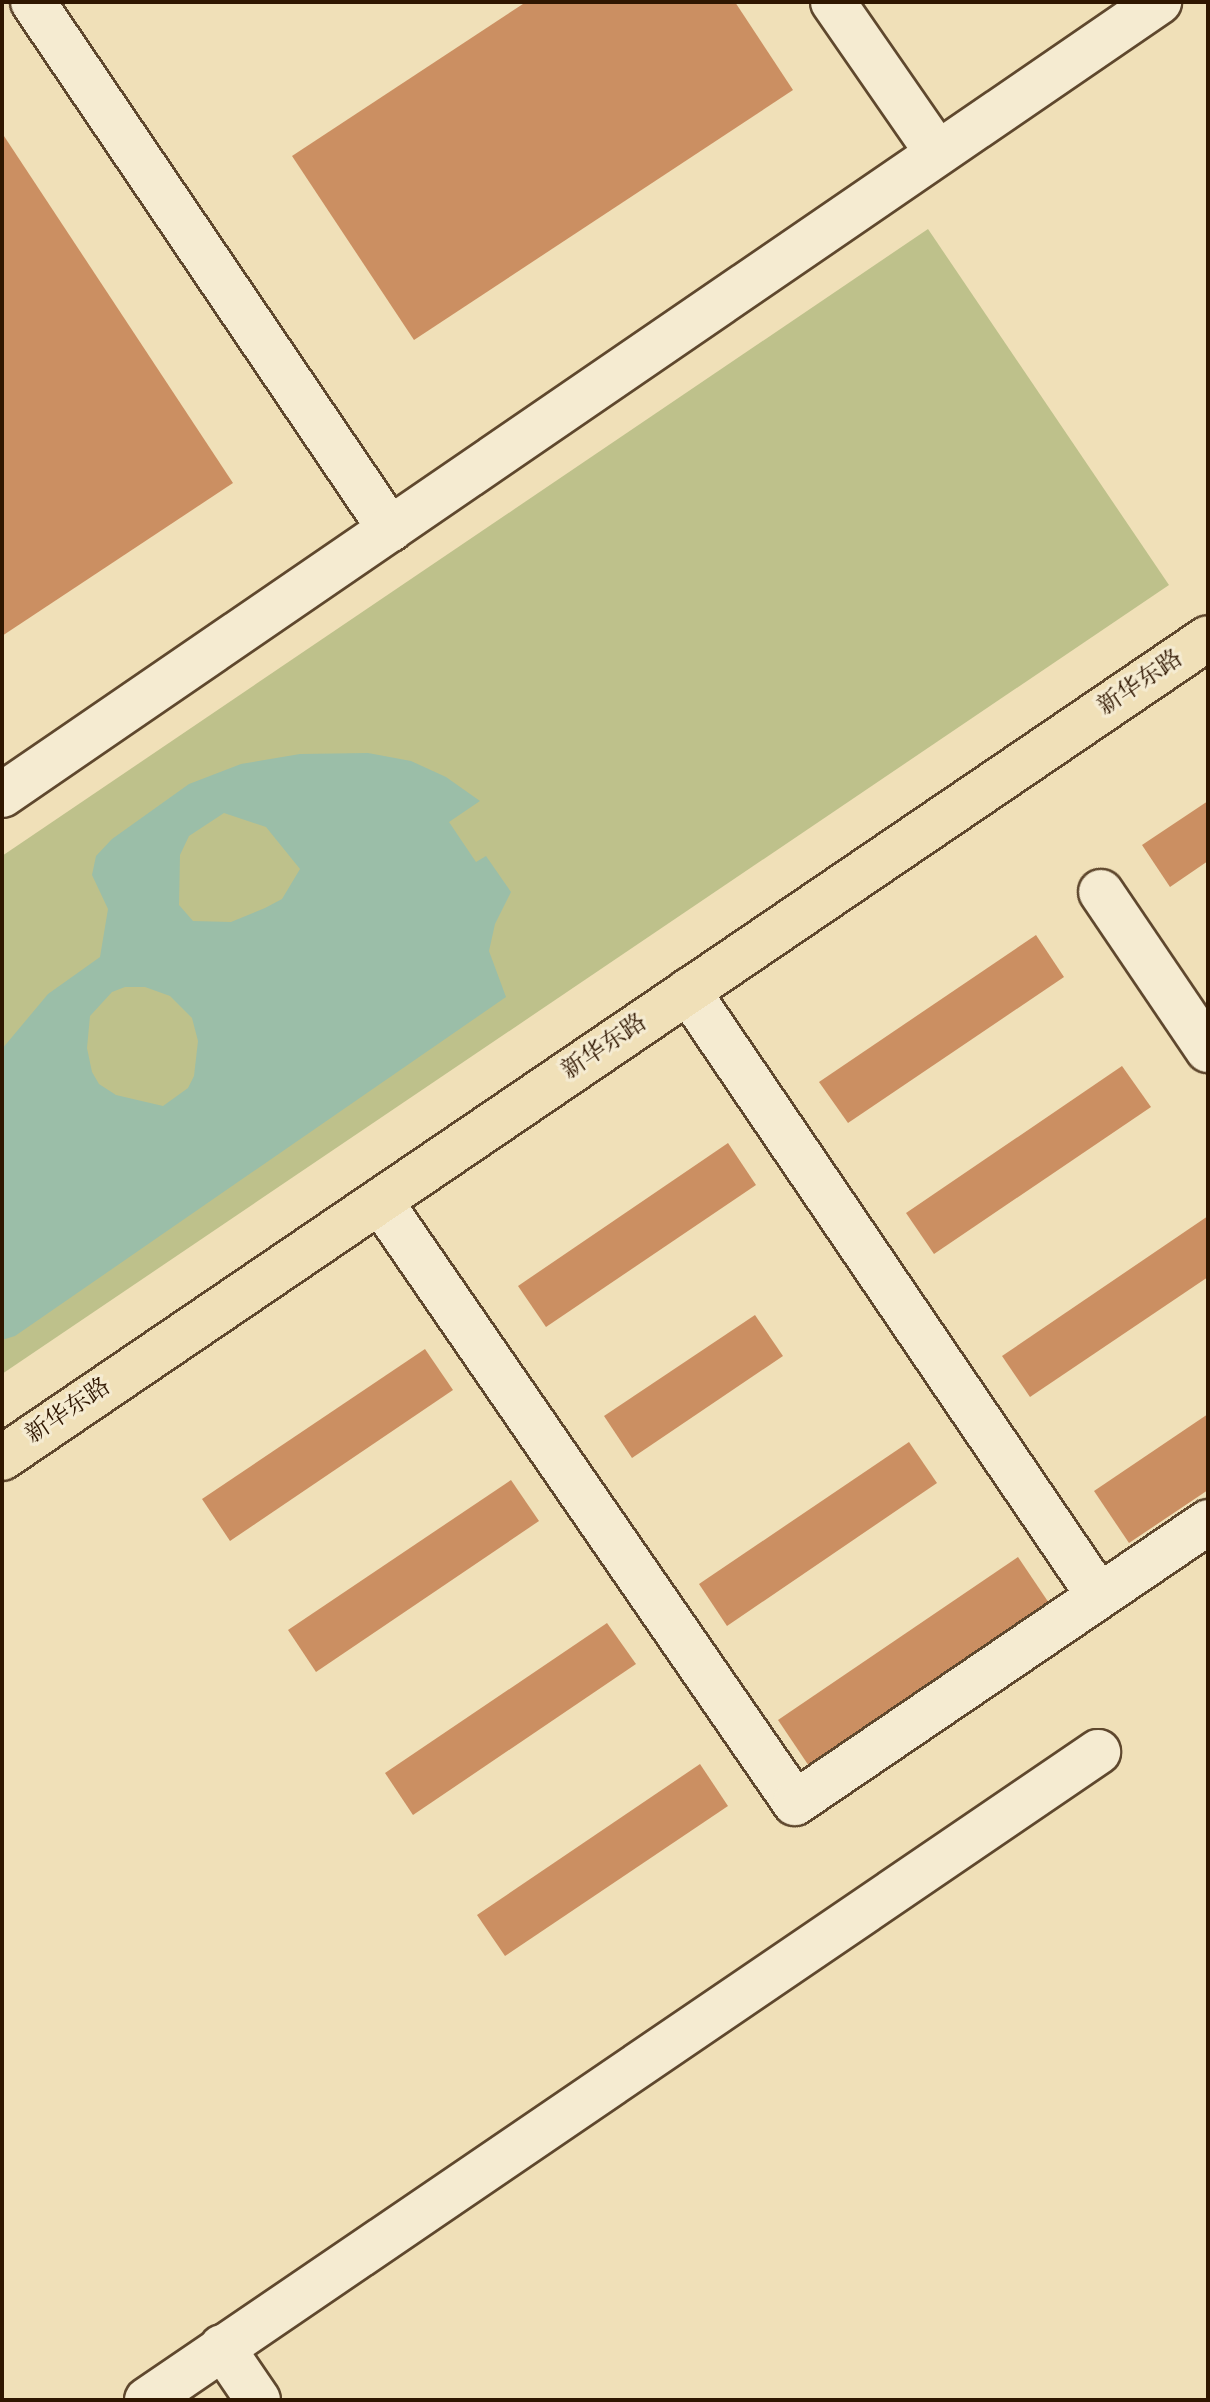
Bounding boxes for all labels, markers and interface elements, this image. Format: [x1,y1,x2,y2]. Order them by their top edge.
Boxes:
street label: 新华东路 [1093,645,1189,723]
street label: 新华东路 [557,1009,653,1087]
street label: 新华东路 [21,1373,117,1451]

